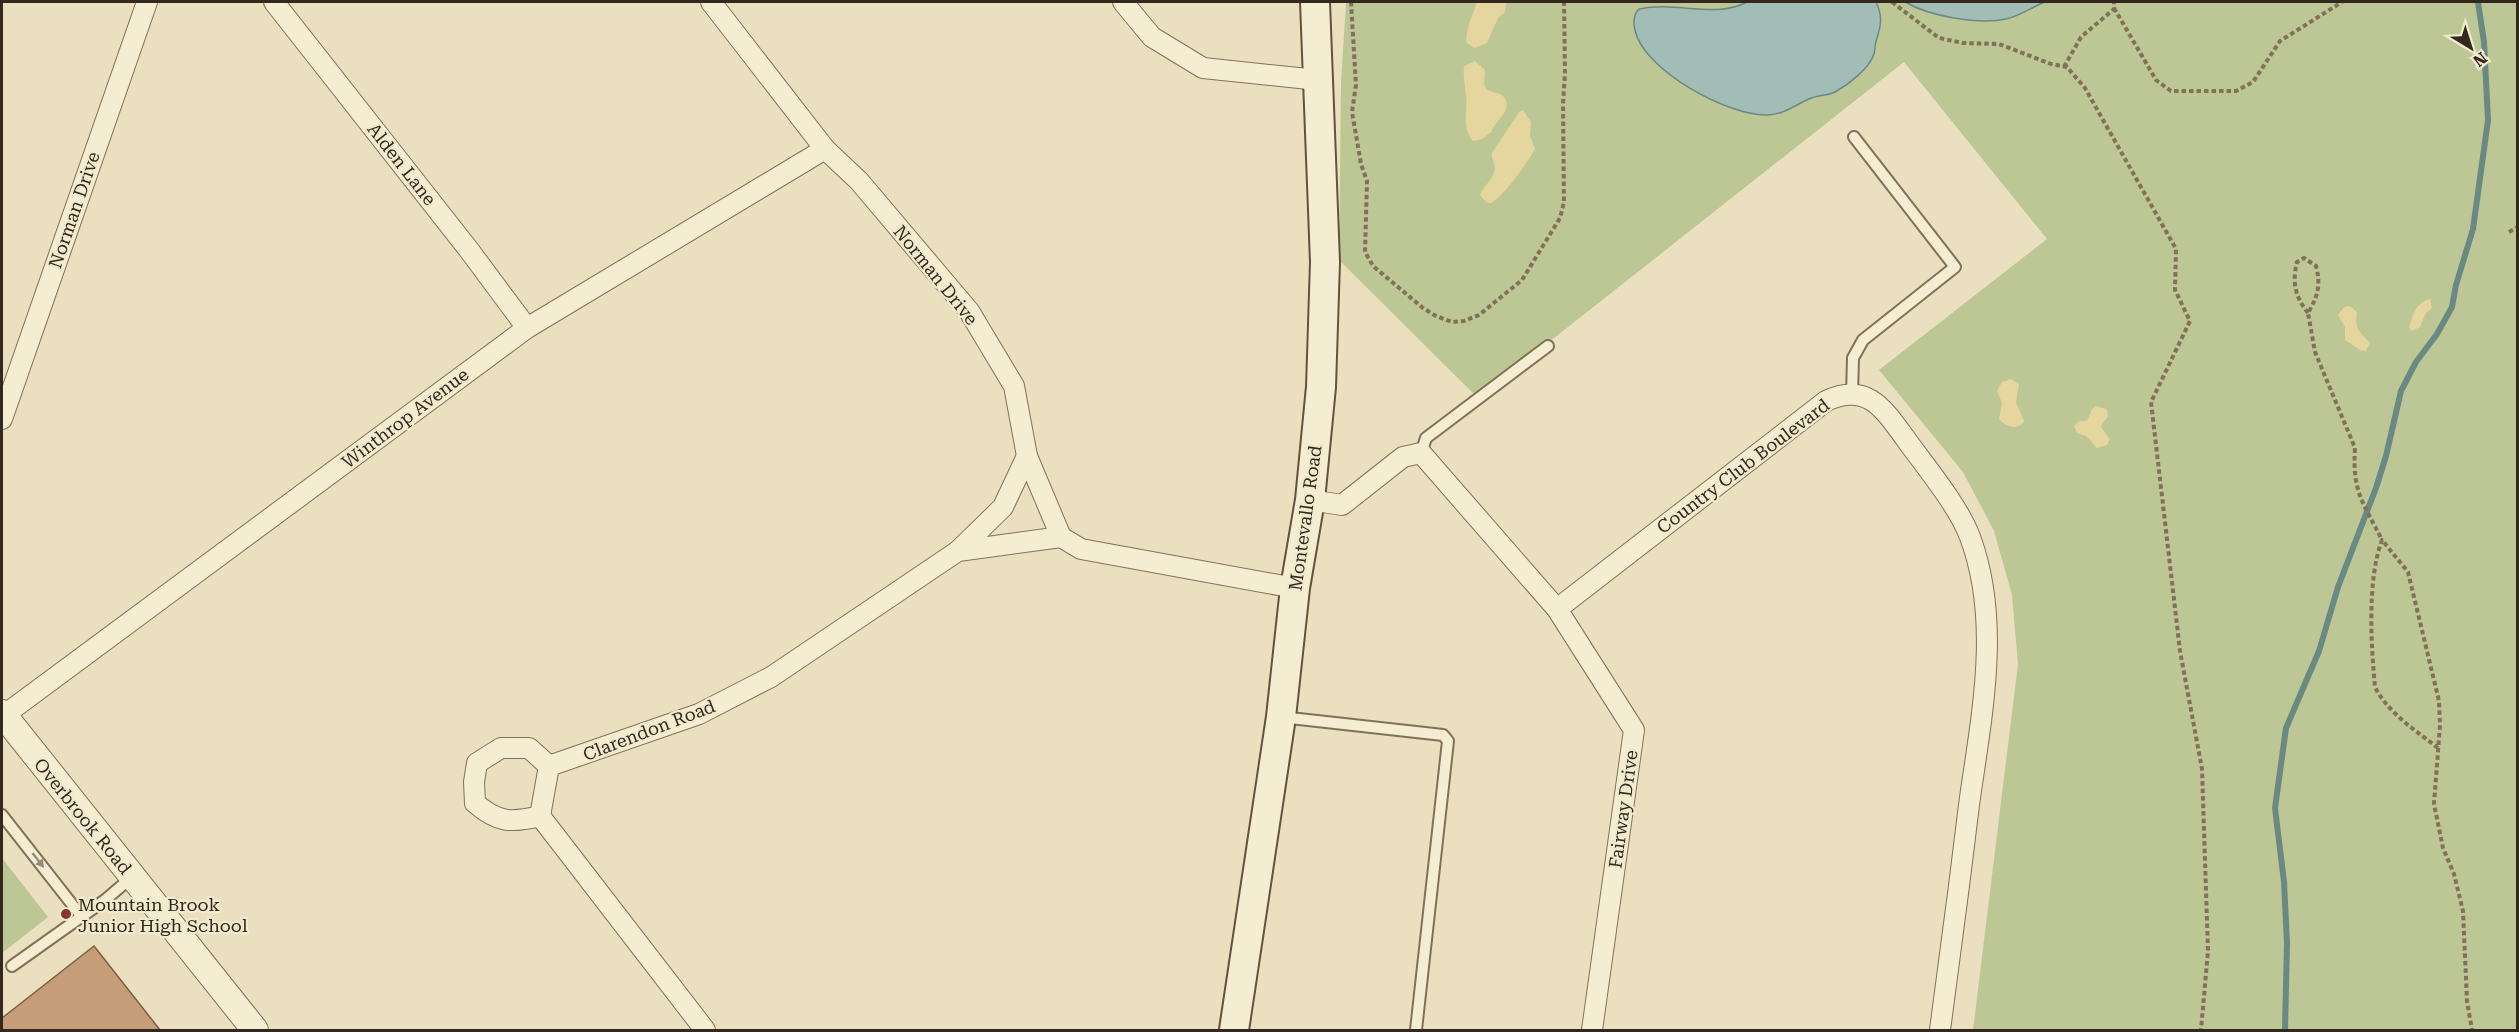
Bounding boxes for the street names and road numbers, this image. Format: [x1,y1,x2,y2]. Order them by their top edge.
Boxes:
street label: Alden Lane [363,119,441,209]
street label: Norman Drive [44,149,104,271]
street label: Norman Drive [889,221,983,329]
street label: Winthrop Avenue [338,363,473,472]
street label: Country Club Boulevard [1653,394,1834,538]
street label: Montevallo Road [1284,443,1326,592]
street label: Clarendon Road [580,695,719,765]
street label: Fairway Drive [1604,748,1642,870]
street label: Overbrook Road [30,754,136,878]

